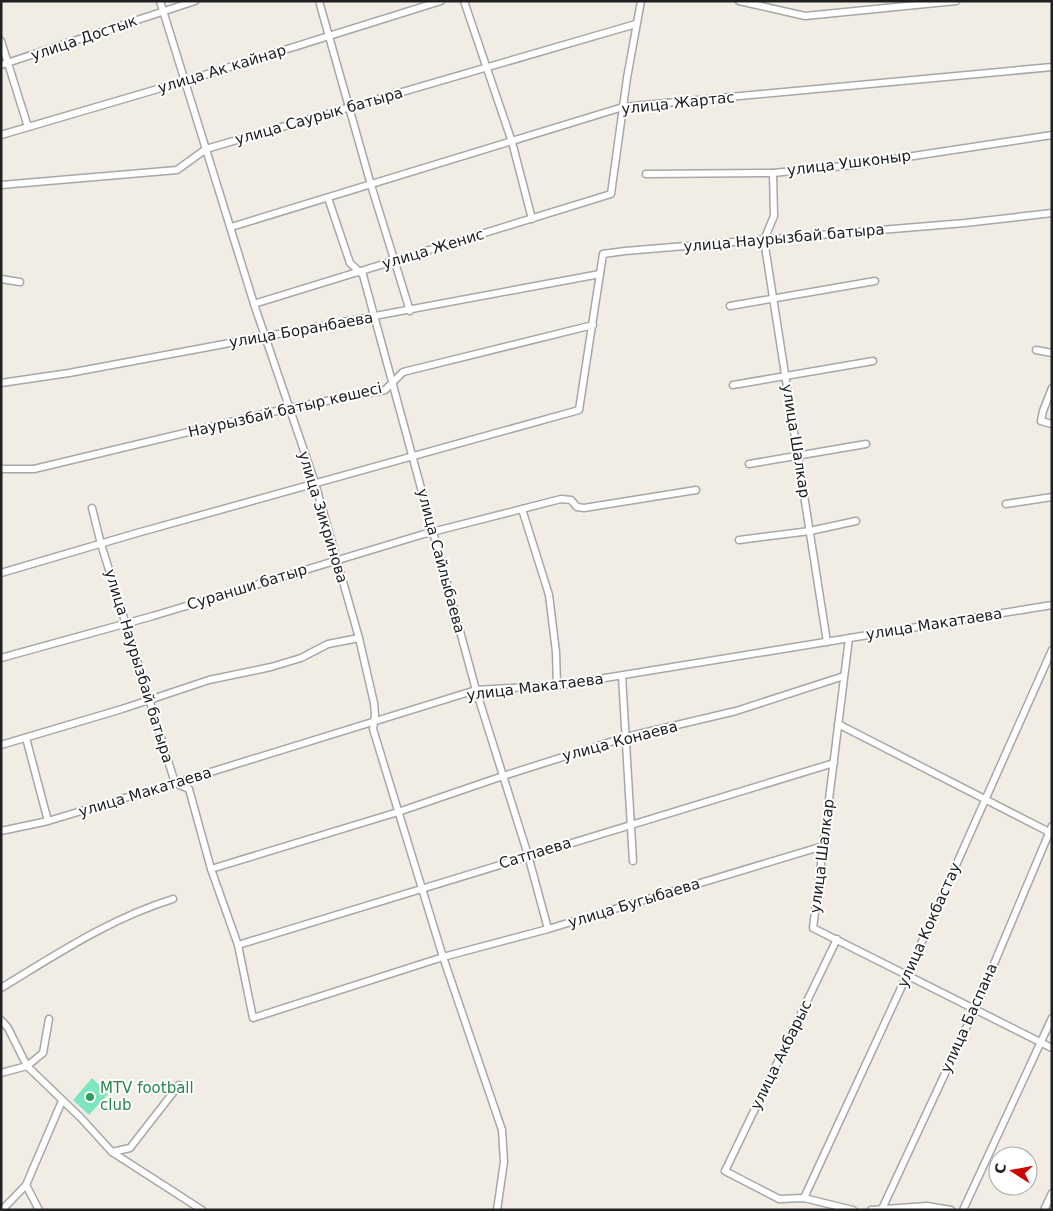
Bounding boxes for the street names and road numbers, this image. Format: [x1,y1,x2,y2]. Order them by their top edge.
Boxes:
street label: улица Достык [29,11,139,65]
street label: улица Ак кайнар [156,41,288,97]
street label: улица Саурык батыра [233,83,405,149]
street label: улица Жартас [621,88,735,118]
street label: улица Ушконыр [786,146,912,180]
street label: улица Наурызбай батыра [683,220,885,256]
street label: улица Женис [380,225,486,273]
street label: улица Боранбаева [228,308,374,352]
street label: Наурызбай батыр көшесі [186,379,384,441]
street label: улица Шалкар [778,383,814,499]
street label: улица Зикринова [294,449,352,585]
street label: улица Сайлыбаева [413,487,469,635]
street label: Суранши батыр [185,560,309,614]
street label: улица Наурызбай батыра [101,567,177,765]
street label: улица Макатаева [864,604,1004,644]
street label: улица Макатаева [465,670,605,704]
street label: улица Конаева [560,717,680,765]
street label: улица Макатаева [76,763,214,821]
street label: улица Шалкар [806,798,838,914]
street label: Сатпаева [497,833,573,873]
street label: улица Кокбастау [893,860,965,990]
street label: улица Бугыбаева [566,874,702,932]
street label: улица Баспана [937,960,1001,1076]
street label: улица Акбарыс [747,997,815,1113]

